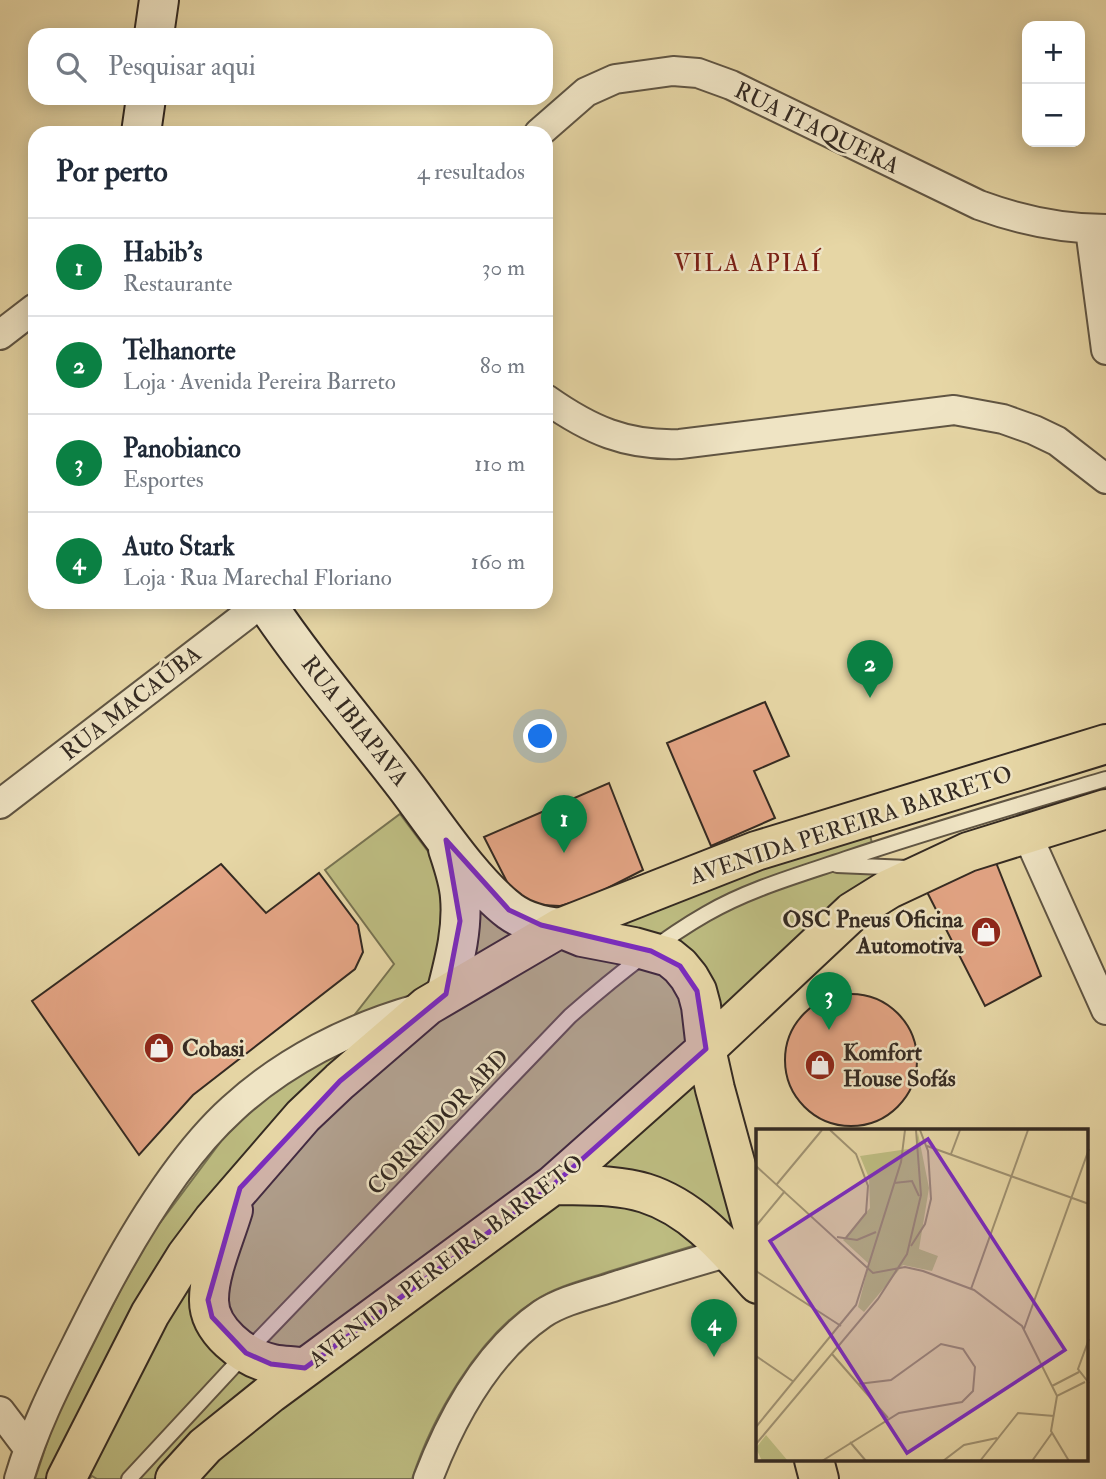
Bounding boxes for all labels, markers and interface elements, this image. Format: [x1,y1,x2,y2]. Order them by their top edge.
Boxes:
map controls [1022,21,1085,147]
button: + [1022,21,1085,84]
search box [28,28,553,105]
icon: search [52,48,90,86]
text: Pesquisar aqui [108,51,256,83]
street label: RUA ITAQUERA [730,76,905,181]
button: − [1022,84,1085,147]
text: Por perto [56,153,168,190]
text: 4 resultados [417,157,525,186]
text: Habib's [123,237,202,269]
district label: VILA APIAÍ [674,247,822,279]
text: 1 [75,253,83,282]
text: 30 m [482,253,525,282]
text: Restaurante [123,269,232,298]
text: Telhanorte [123,335,236,367]
text: 2 [73,351,85,380]
text: 80 m [480,351,525,380]
text: Loja · Avenida Pereira Barreto [123,367,396,396]
text: Panobianco [123,433,241,465]
text: 3 [75,449,83,478]
text: 110 m [474,449,525,478]
text: Esportes [123,465,204,494]
text: Auto Stark [123,531,235,563]
text: 4 [73,547,85,576]
text: 160 m [471,547,525,576]
text: Loja · Rua Marechal Floriano [123,563,392,592]
street label: RUA MACAÚBA [55,639,207,767]
pin: 2 [847,640,893,698]
street label: RUA IBIAPAVA [295,650,415,792]
your location [523,719,557,753]
street label: AVENIDA PEREIRA BARRETO [685,759,1016,891]
pin: 1 [541,795,587,853]
place label: OSC Pneus Oficina Automotiva [782,905,965,960]
shop icon: OSC Pneus Oficina Automotiva [969,915,1003,949]
pin: 3 [806,972,852,1030]
shop icon: Cobasi [142,1031,176,1065]
place label: Cobasi [182,1034,245,1063]
place label: Komfort House Sofás [843,1038,956,1093]
street label: CORREDOR ABD [361,1043,515,1201]
shop icon: Komfort House Sofás [803,1048,837,1082]
inset map [756,1129,1088,1462]
street label: AVENIDA PEREIRA BARRETO [302,1148,589,1375]
pin: 4 [691,1299,737,1357]

